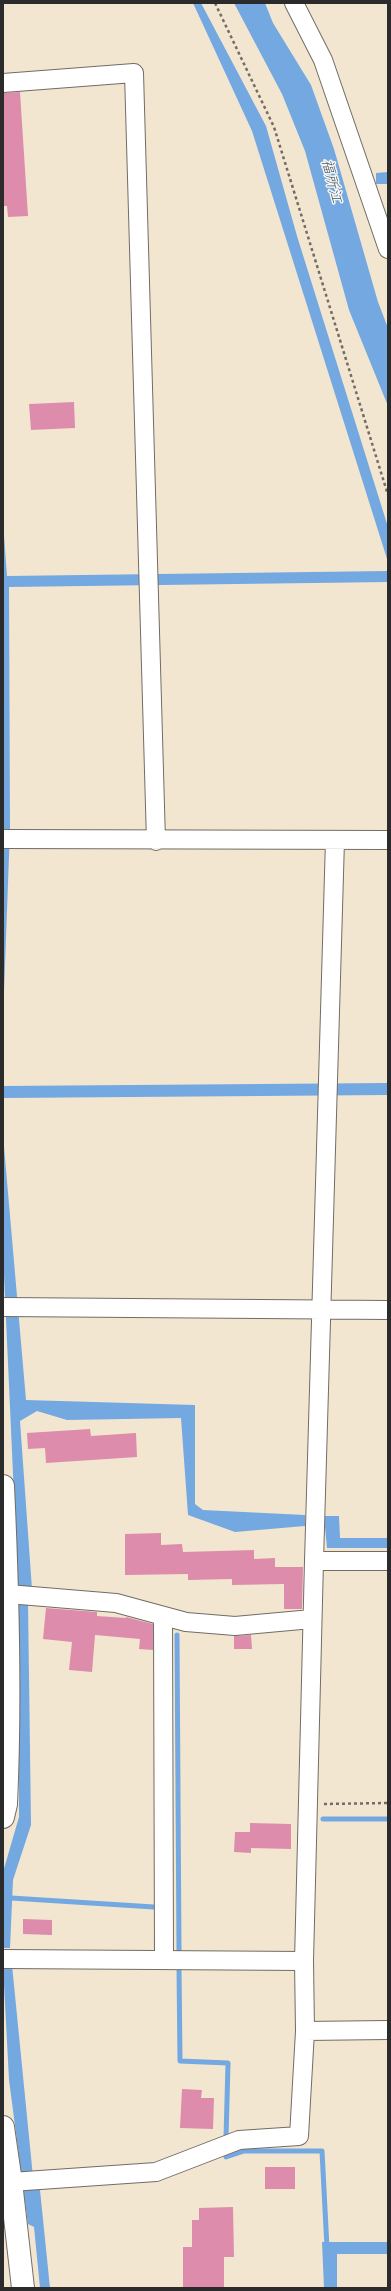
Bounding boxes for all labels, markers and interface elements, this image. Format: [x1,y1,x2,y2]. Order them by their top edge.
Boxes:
water label: 福所江 [317,157,345,205]

